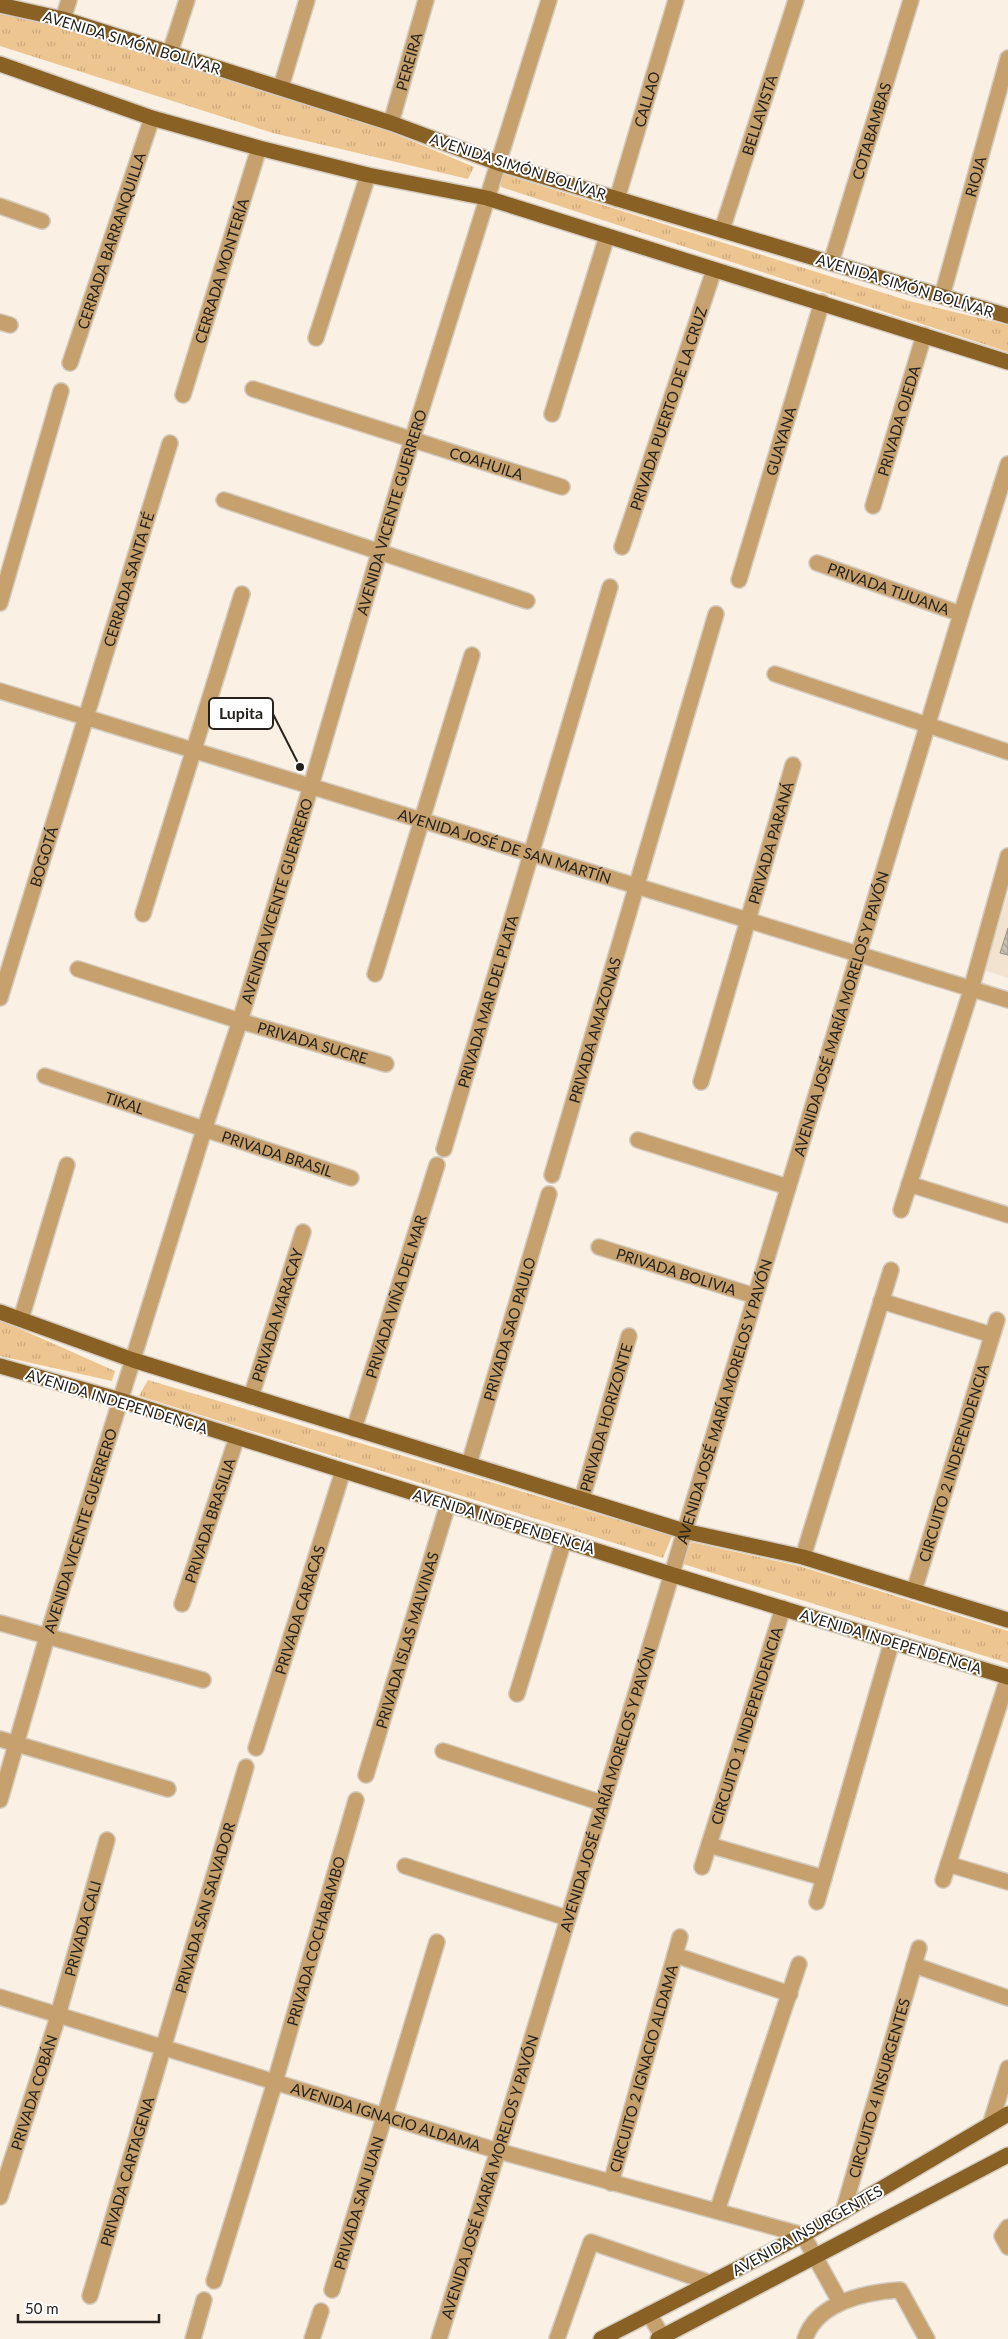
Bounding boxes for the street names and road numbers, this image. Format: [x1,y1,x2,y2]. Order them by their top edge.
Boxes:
street label: AVENIDA SIMÓN BOLÍVAR [41,6,223,78]
street label: PEREIRA [392,30,426,93]
street label: CALLAO [630,69,663,129]
street label: BELLAVISTA [738,71,781,157]
street label: COTABAMBAS [848,80,894,182]
street label: AVENIDA SIMÓN BOLÍVAR [427,129,609,203]
street label: CERRADA BARRANQUILLA [73,149,149,331]
street label: RIOJA [961,153,990,199]
street label: CERRADA MONTERÍA [190,195,252,346]
street label: AVENIDA SIMÓN BOLÍVAR [814,249,996,321]
street label: PRIVADA PUERTO DE LA CRUZ [626,304,710,513]
street label: PRIVADA OJEDA [873,362,924,478]
street label: GUAYANA [762,404,799,478]
street label: AVENIDA VICENTE GUERRERO [352,407,430,617]
street label: COAHUILA [447,443,526,483]
street label: CERRADA SANTA FÉ [99,509,157,649]
street label: PRIVADA TIJUANA [825,558,953,619]
street label: PRIVADA PARANÁ [744,779,797,906]
street label: AVENIDA VICENTE GUERRERO [237,796,316,1005]
street label: AVENIDA JOSÉ DE SAN MARTÍN [396,805,614,887]
street label: BOGOTÁ [26,823,61,889]
street label: AVENIDA JOSÉ MARÍA MORELOS Y PAVÓN [789,869,892,1158]
street label: PRIVADA MAR DEL PLATA [454,912,522,1090]
street label: PRIVADA AMAZONAS [565,955,624,1105]
street label: PRIVADA SUCRE [256,1018,370,1067]
street label: TIKAL [102,1088,147,1118]
street label: PRIVADA BRASIL [220,1127,336,1180]
street label: PRIVADA VIÑA DEL MAR [362,1212,430,1380]
street label: PRIVADA BOLIVIA [614,1244,739,1299]
street label: PRIVADA MARACAY [247,1246,306,1384]
street label: PRIVADA SAO PAULO [479,1255,539,1403]
street label: AVENIDA JOSÉ MARÍA MORELOS Y PAVÓN [672,1257,775,1546]
street label: PRIVADA HORIZONTE [576,1341,635,1494]
street label: CIRCUITO 2 INDEPENDENCIA [914,1361,992,1564]
street label: AVENIDA INDEPENDENCIA [24,1365,211,1438]
street label: AVENIDA VICENTE GUERRERO [40,1426,120,1635]
street label: PRIVADA BRASILIA [181,1455,239,1585]
street label: AVENIDA INDEPENDENCIA [411,1485,598,1558]
street label: PRIVADA CARACAS [271,1543,328,1677]
street label: PRIVADA ISLAS MALVINAS [372,1550,442,1730]
street label: AVENIDA INDEPENDENCIA [798,1605,985,1678]
street label: CIRCUITO 1 INDEPENDENCIA [707,1624,786,1827]
street label: AVENIDA JOSÉ MARÍA MORELOS Y PAVÓN [556,1645,658,1934]
street label: PRIVADA SAN SALVADOR [171,1820,238,1995]
street label: PRIVADA COCHABAMBO [283,1854,348,2028]
street label: PRIVADA CALI [60,1878,104,1978]
street label: CIRCUITO 2 IGNACIO ALDAMA [605,1962,681,2174]
street label: CIRCUITO 4 INSURGENTES [844,1996,913,2180]
street label: AVENIDA JOSÉ MARÍA MORELOS Y PAVÓN [437,2032,542,2321]
street label: PRIVADA COBÁN [7,2033,61,2152]
street label: AVENIDA IGNACIO ALDAMA [289,2079,484,2154]
street label: PRIVADA CARTAGENA [96,2094,158,2248]
street label: PRIVADA SAN JUAN [330,2134,387,2272]
street label: AVENIDA INSURGENTES [729,2181,885,2279]

